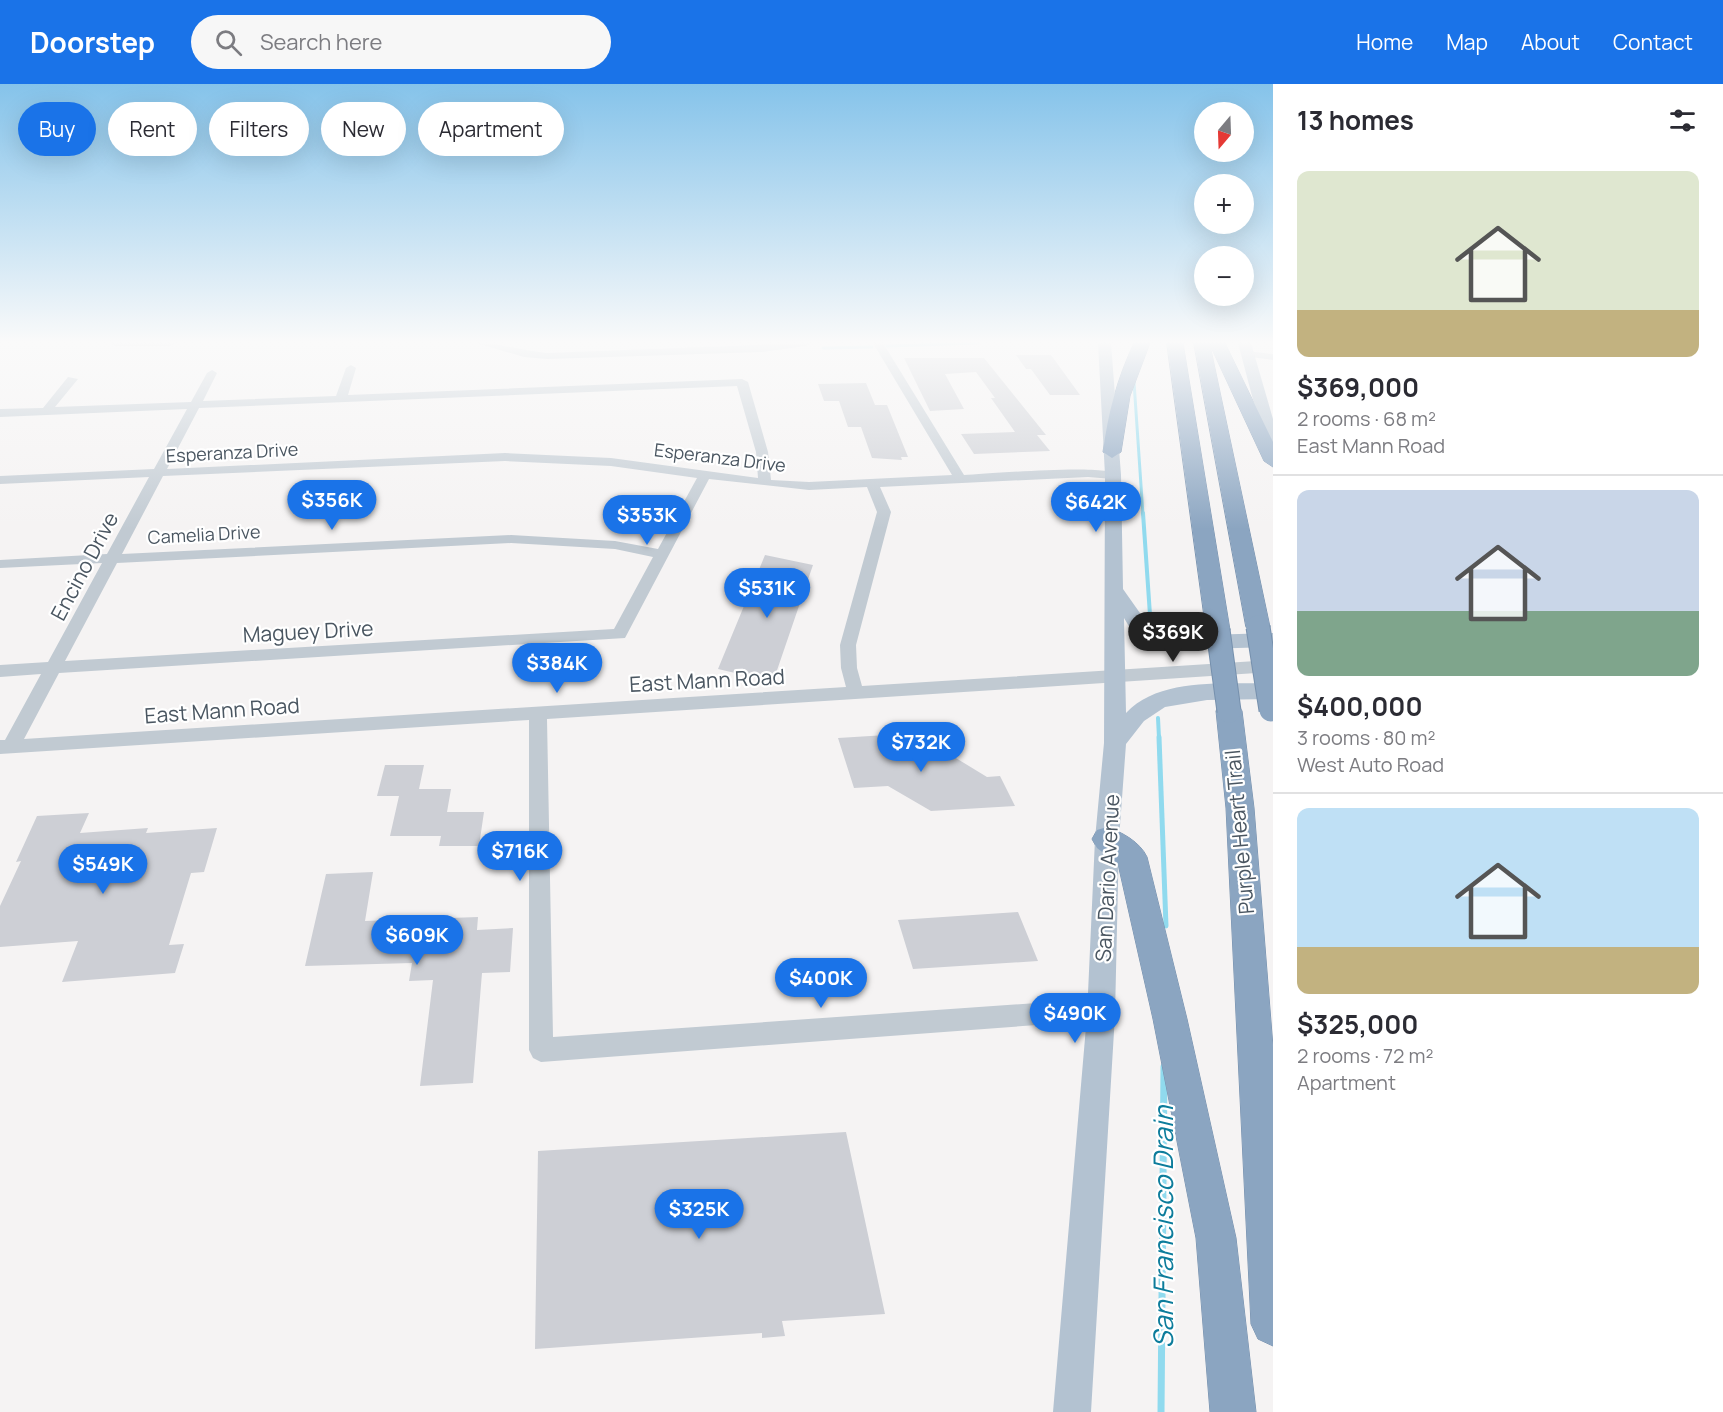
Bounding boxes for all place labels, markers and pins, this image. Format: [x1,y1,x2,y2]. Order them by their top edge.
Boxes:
pin: $356K [290,480,374,531]
pin: $642K [1054,482,1138,533]
pin: $353K [605,495,689,546]
pin: $531K [725,568,809,619]
pin: $369K [1131,612,1215,663]
pin: $384K [515,643,599,694]
pin: $732K [879,722,963,773]
pin: $716K [478,831,562,882]
pin: $549K [61,844,145,895]
pin: $609K [375,915,459,966]
pin: $400K [779,958,863,1009]
pin: $490K [1033,993,1117,1044]
pin: $325K [657,1189,741,1240]

